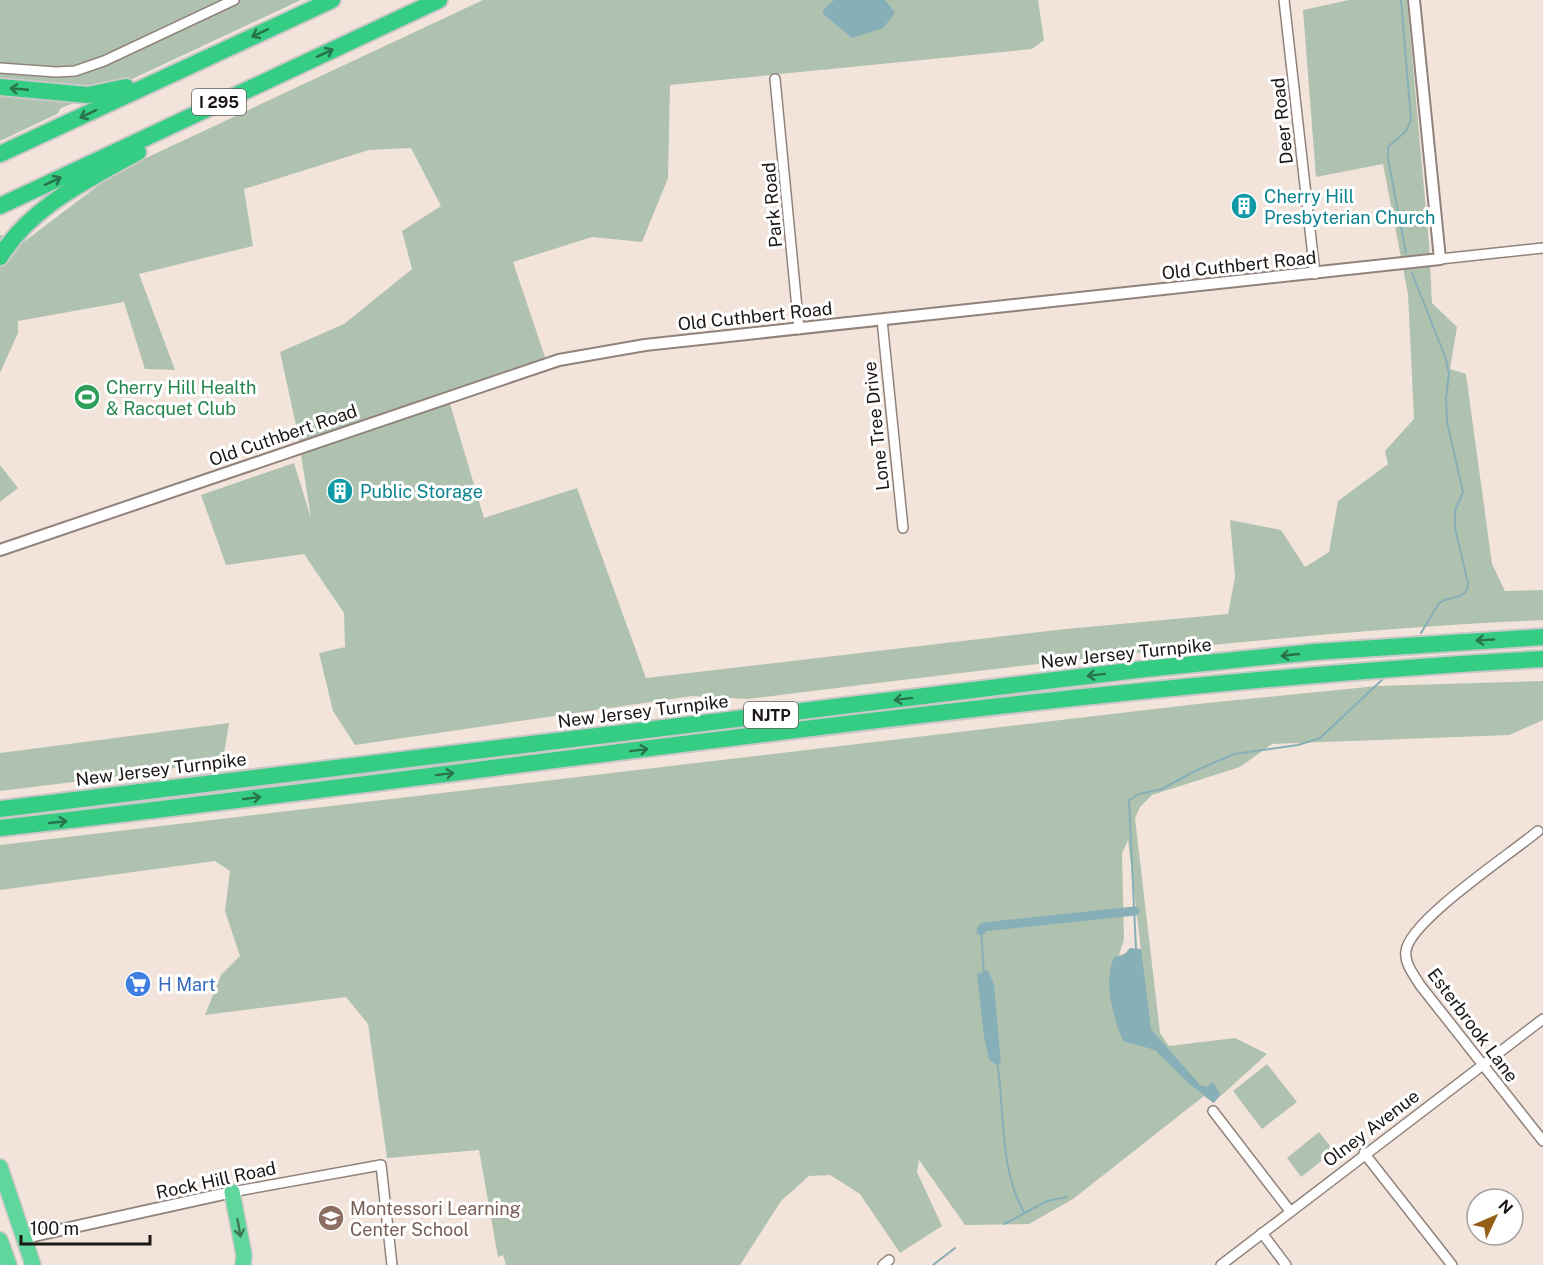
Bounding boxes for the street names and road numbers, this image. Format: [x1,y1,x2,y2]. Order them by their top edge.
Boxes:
street label: Deer Road [1267,77,1297,165]
road number: I 295 [192,89,246,115]
street label: Park Road [758,162,786,248]
street label: Old Cuthbert Road [1161,246,1317,284]
street label: Old Cuthbert Road [677,297,833,335]
street label: Lone Tree Drive [859,360,893,492]
street label: Old Cuthbert Road [206,400,360,470]
street label: New Jersey Turnpike [1039,634,1213,672]
street label: New Jersey Turnpike [556,690,730,732]
road number: NJTP [744,702,798,728]
street label: New Jersey Turnpike [74,748,248,790]
street label: Esterbrook Lane [1423,964,1523,1086]
street label: Olney Avenue [1319,1085,1423,1171]
street label: Rock Hill Road [154,1157,278,1203]

